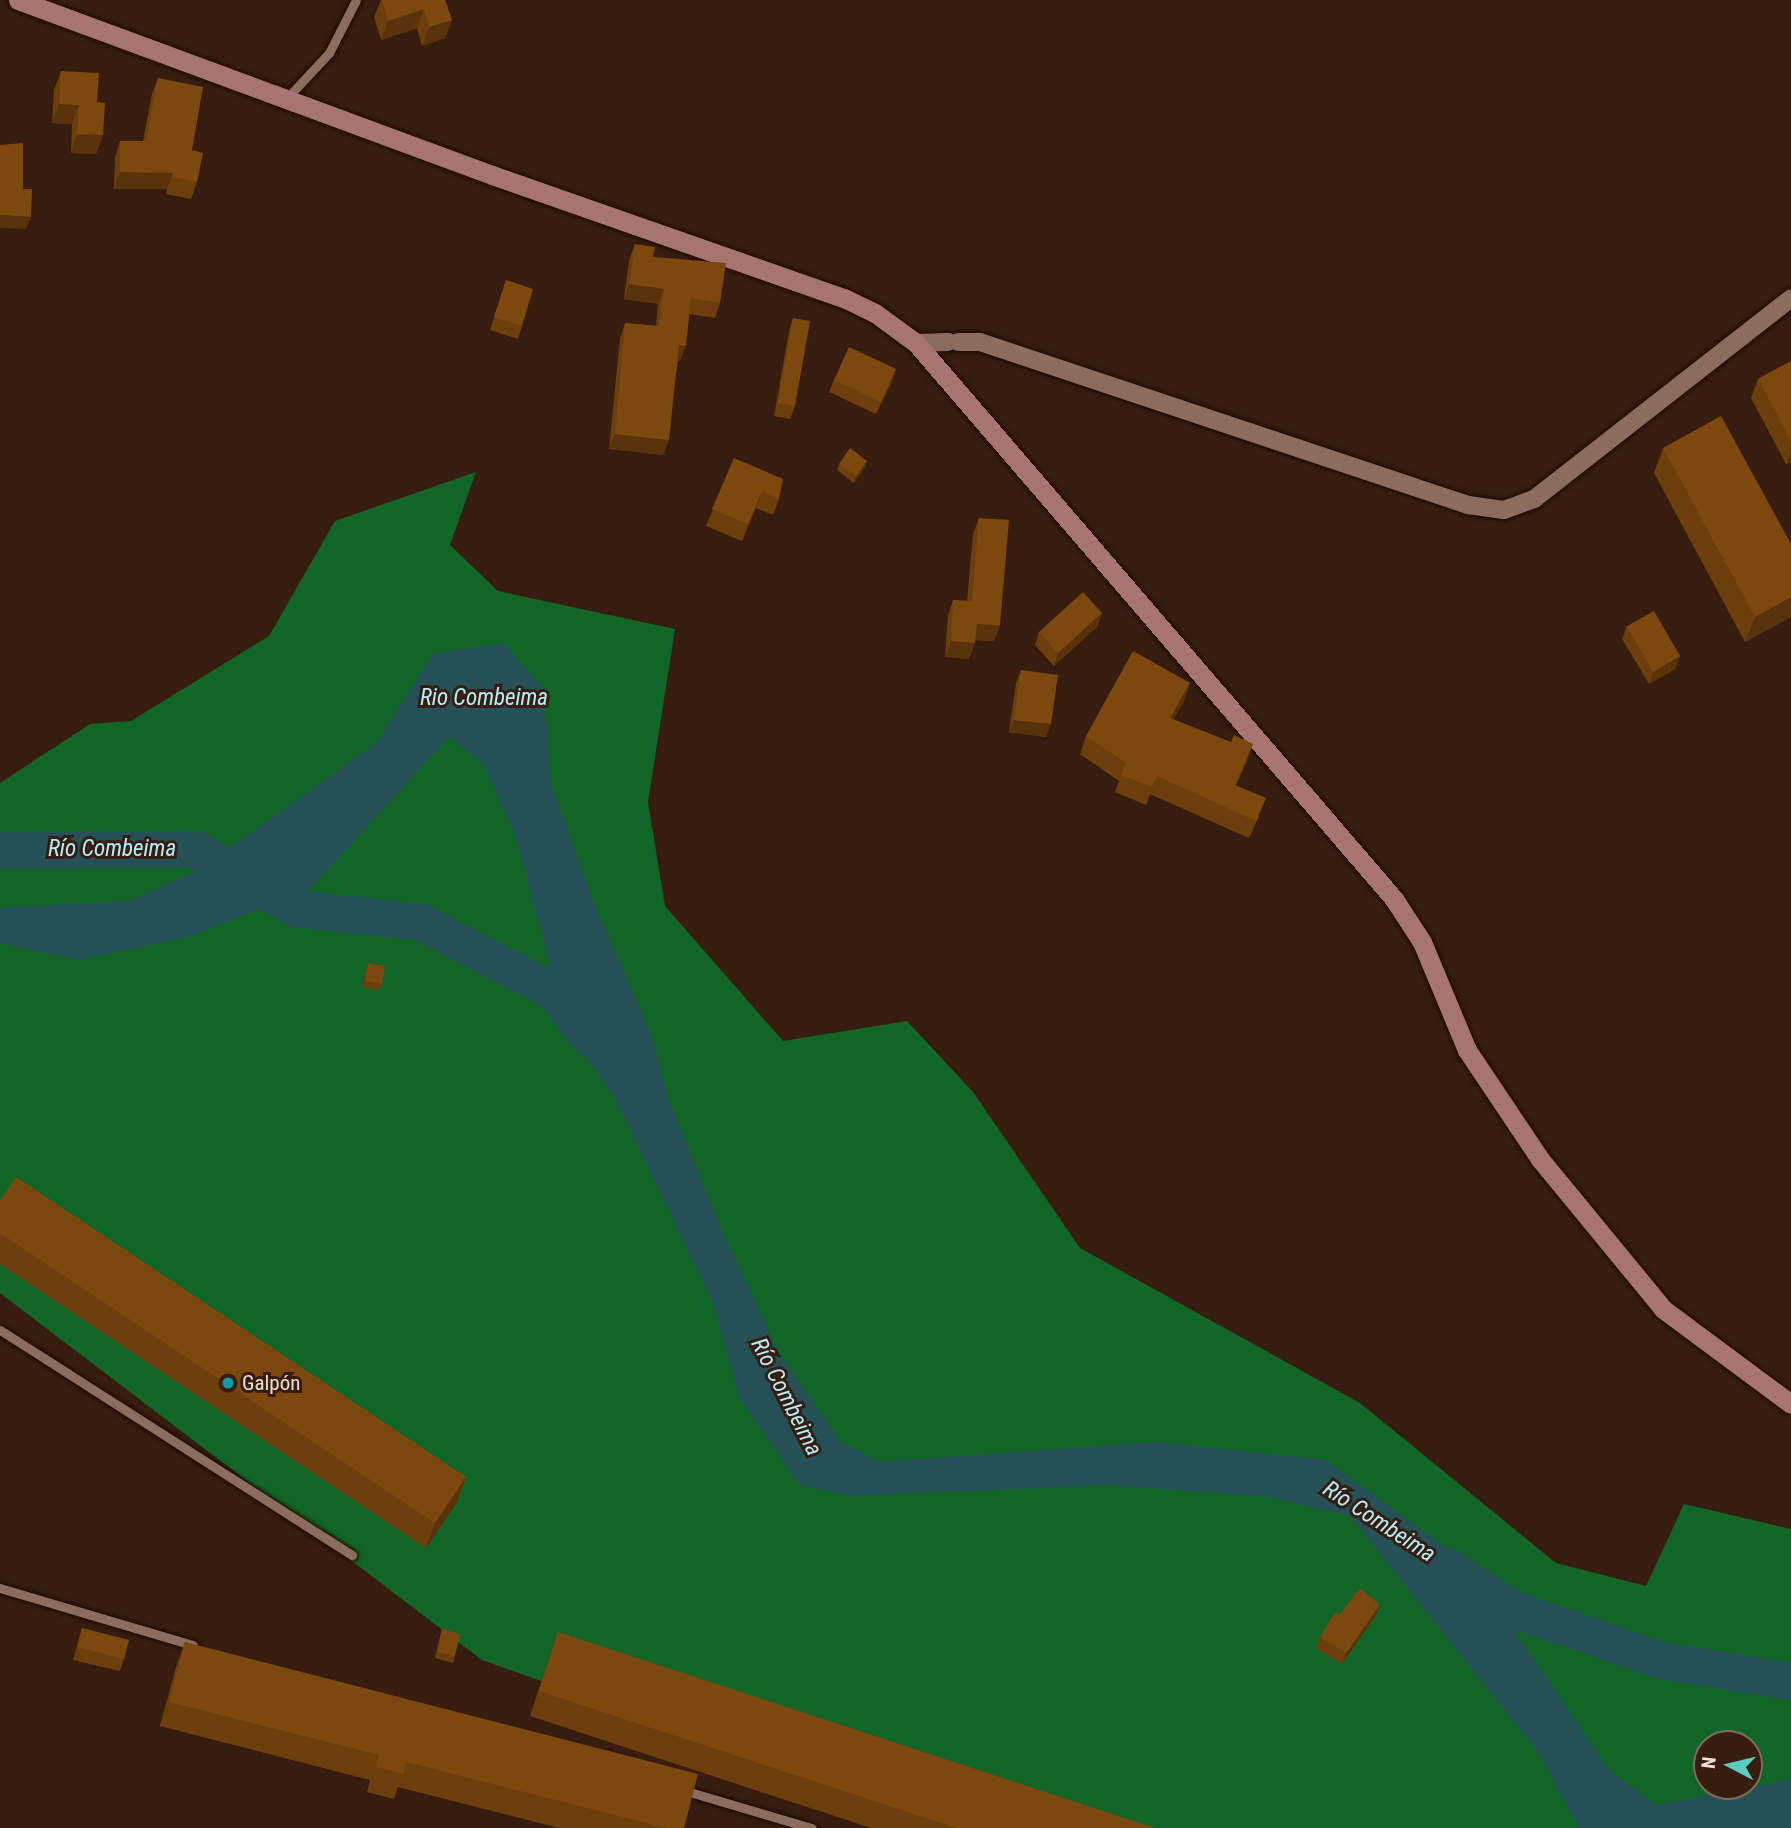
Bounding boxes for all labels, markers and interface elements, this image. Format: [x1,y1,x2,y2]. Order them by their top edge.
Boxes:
water label: Rio Combeima [420,684,548,712]
water label: Río Combeima [48,835,176,863]
water label: Río Combeima [745,1334,827,1460]
place label: Galpón [242,1370,300,1396]
marker: Galpón [220,1375,236,1391]
water label: Río Combeima [1318,1476,1440,1568]
north arrow [1693,1730,1763,1800]
text: N [1697,1755,1721,1770]

